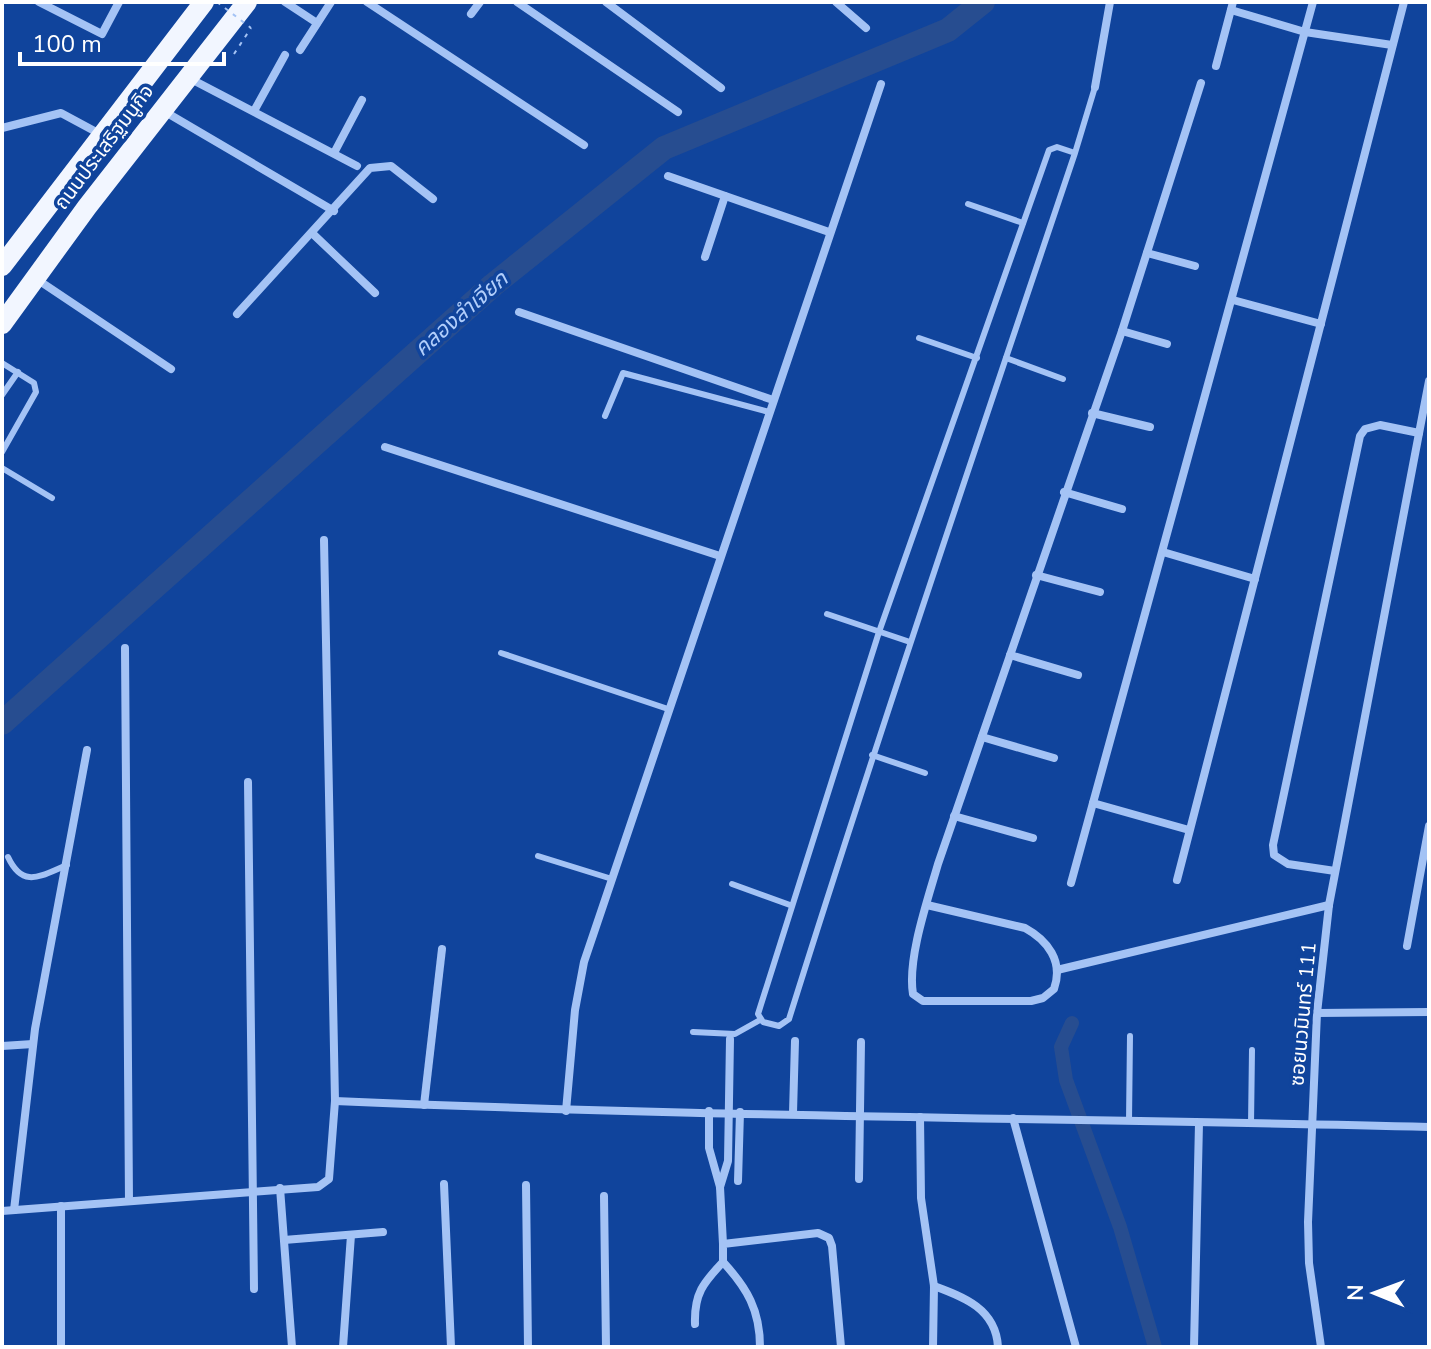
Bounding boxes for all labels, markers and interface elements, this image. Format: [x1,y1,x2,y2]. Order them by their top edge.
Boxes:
scale bar [20,16,224,66]
text: 100 m [32,28,102,60]
street label: ถนนประเสริฐมนูกิจ [48,79,160,215]
water label: คลองลำเจียก [407,264,515,363]
street label: ซอยนวมินทร์ 111 [1283,941,1323,1087]
north arrow [1335,1253,1415,1333]
text: N [1341,1284,1371,1301]

